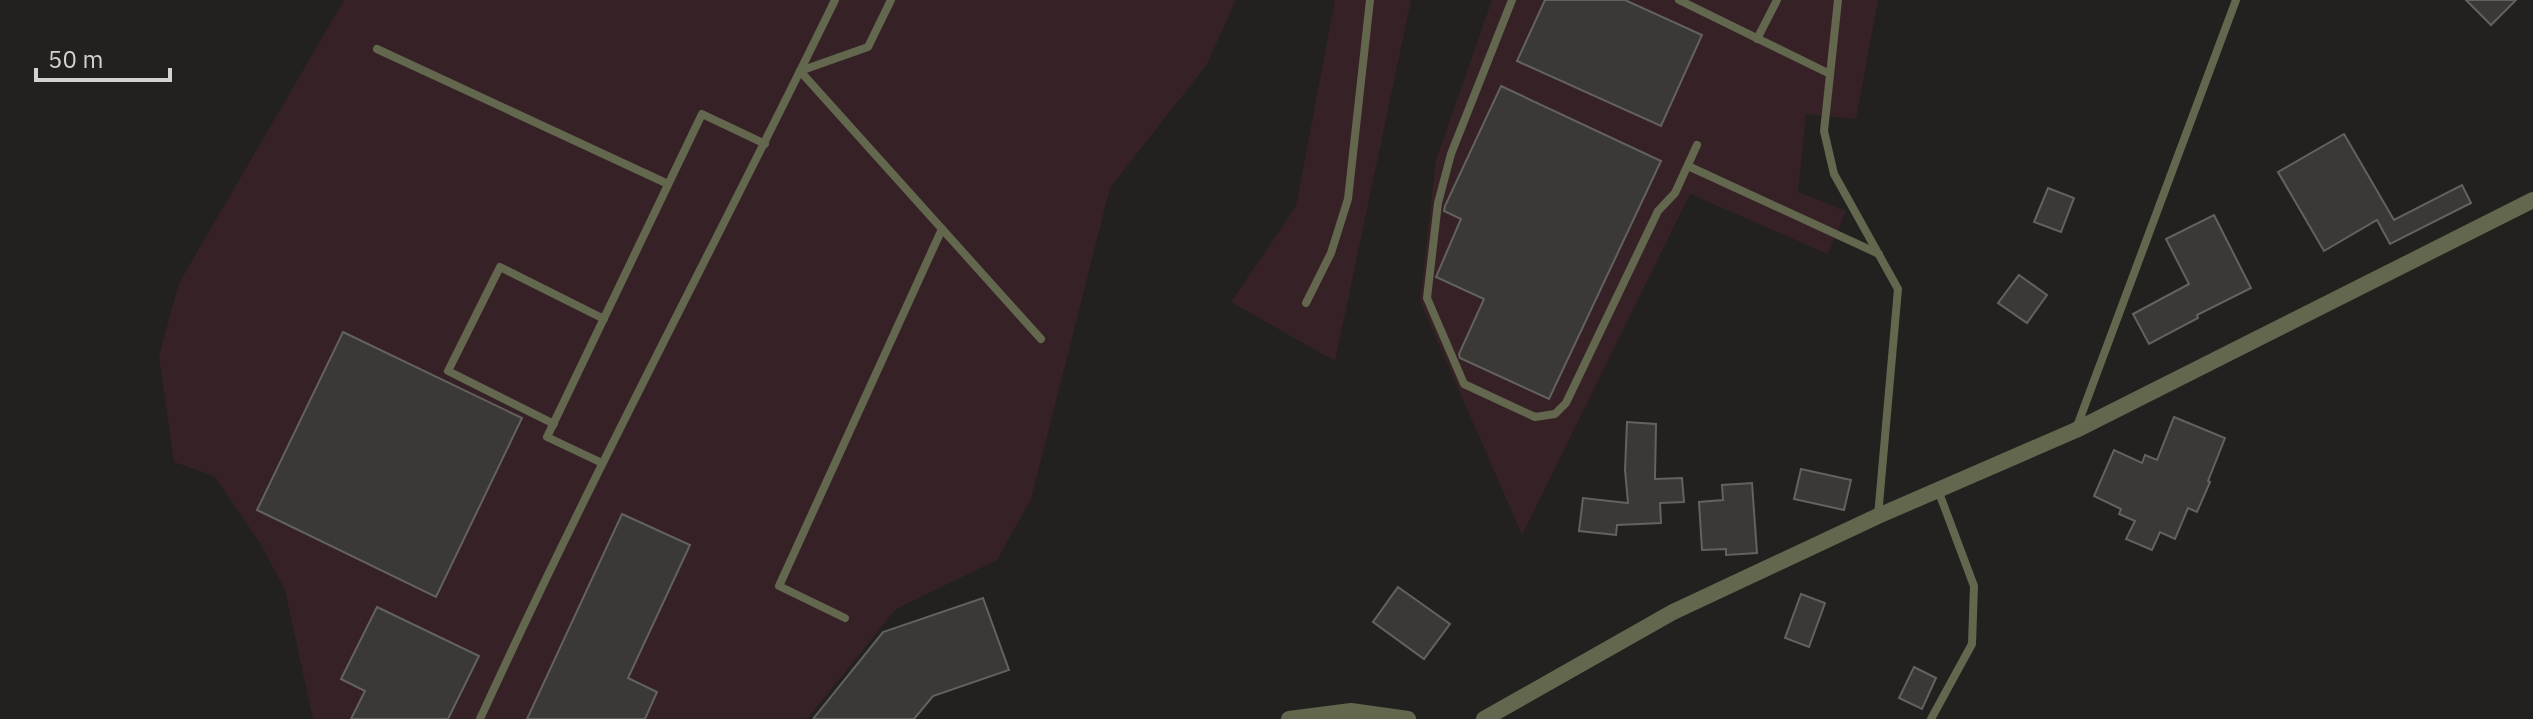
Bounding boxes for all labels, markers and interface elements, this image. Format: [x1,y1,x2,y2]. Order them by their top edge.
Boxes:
scale bar [36,32,170,82]
text: 50 m [48,43,103,75]

